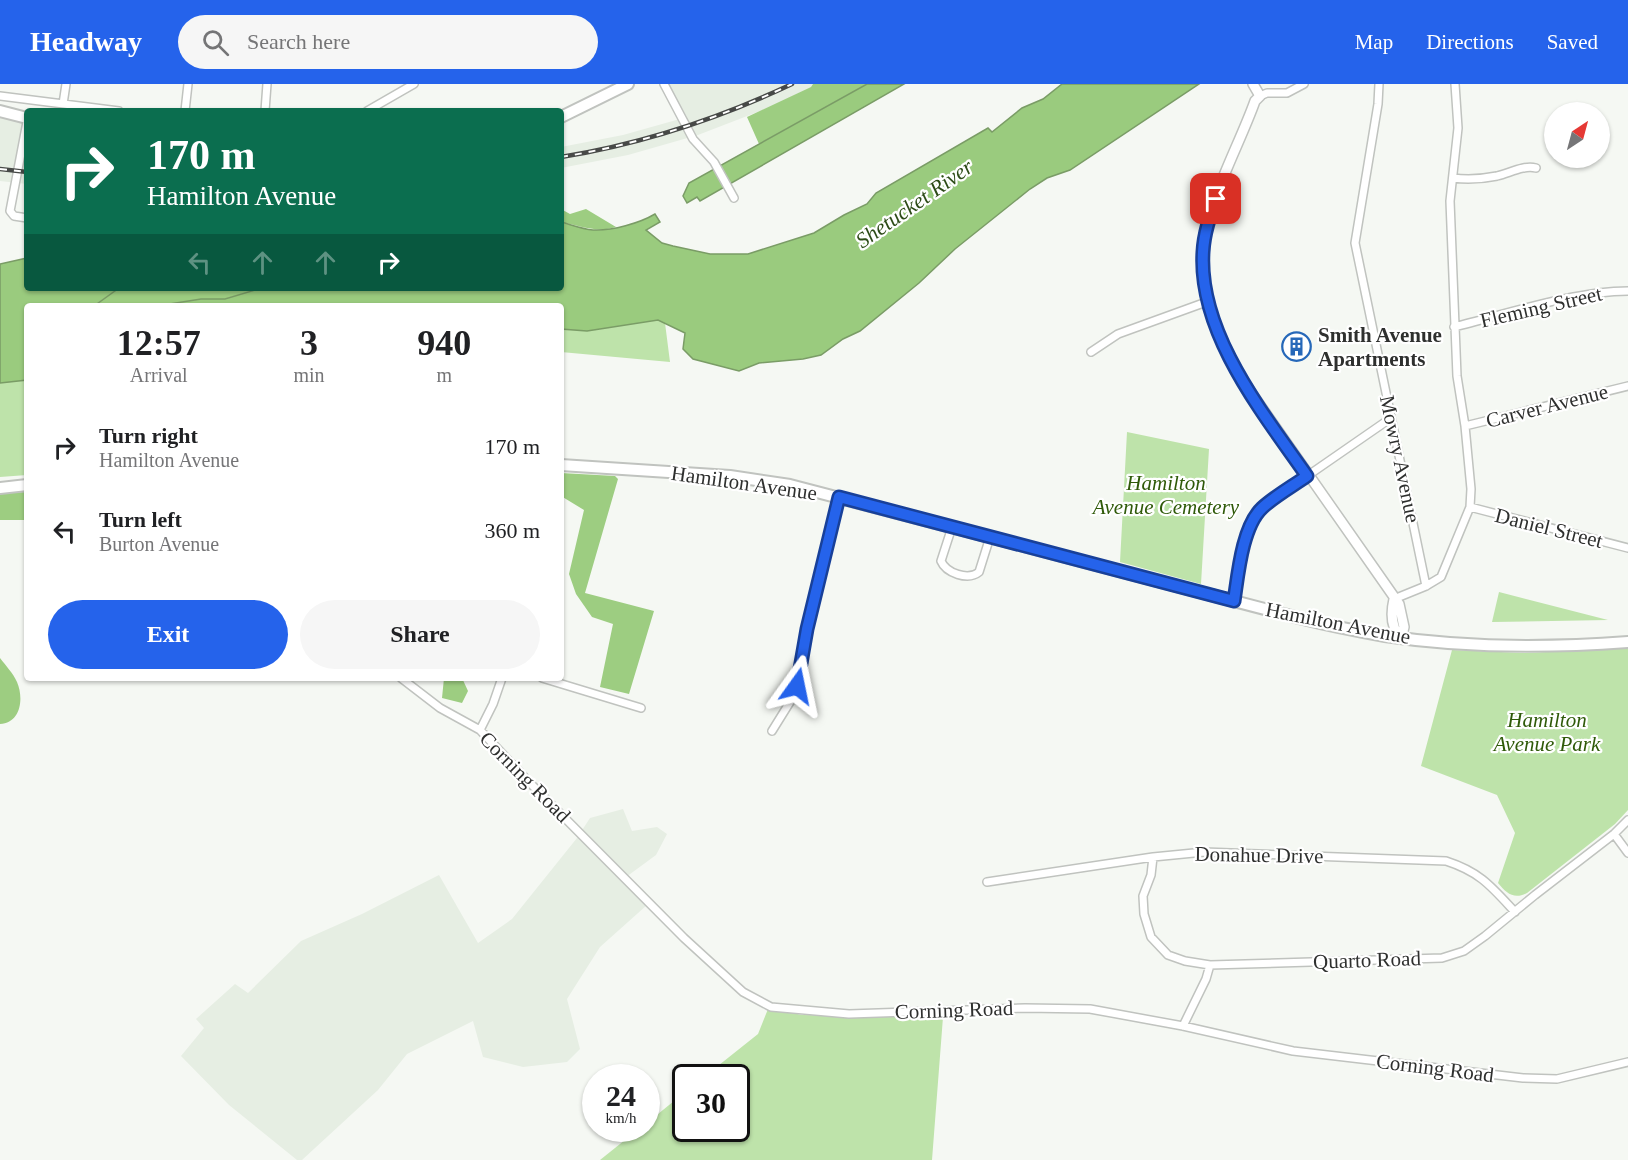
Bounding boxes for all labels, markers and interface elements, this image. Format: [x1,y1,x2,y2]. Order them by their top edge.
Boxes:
search box [178,15,598,69]
text: Headway [30,26,142,57]
icon: search [199,26,232,59]
text: Search here [247,29,350,54]
text: Map [1355,30,1393,54]
text: Directions [1426,30,1514,54]
text: Saved [1547,30,1598,54]
north arrow [1544,102,1610,168]
map controls [1544,102,1610,168]
icon: right [48,132,126,210]
text: 170 m [147,132,256,178]
water label: Shetucket River [851,154,978,253]
pin [1190,173,1241,224]
text: Hamilton Avenue [147,181,336,211]
icon: arrive [1199,182,1232,215]
icon: left [183,246,216,279]
icon: ahead [246,246,279,279]
icon: ahead [309,246,342,279]
icon: right [372,246,405,279]
street label: Fleming Street [1478,281,1604,333]
text: 12:57 [117,323,201,363]
text: 3 [300,323,318,363]
text: 940 [417,323,471,363]
place label: Smith Avenue Apartments [1318,323,1442,371]
building icon: Smith Avenue Apartments [1281,331,1313,363]
text: Arrival [130,364,188,386]
text: min [293,364,325,386]
text: m [437,364,452,386]
street label: Carver Avenue [1483,379,1611,433]
street label: Mowry Avenue [1375,393,1425,525]
text: Turn right [99,423,198,448]
icon: right [48,431,81,464]
text: 170 m [484,434,540,459]
text: Hamilton Avenue [99,449,239,471]
street label: Hamilton Avenue [669,461,819,505]
park label: Hamilton Avenue Cemetery [1091,471,1240,519]
street label: Daniel Street [1493,503,1606,553]
text: Turn left [99,507,182,532]
icon: left [48,515,81,548]
text: 360 m [484,518,540,543]
text: Burton Avenue [99,533,219,555]
street label: Hamilton Avenue [1263,597,1413,649]
button: Exit [48,600,288,669]
button: Share [300,600,540,669]
position arrow [765,654,829,718]
park label: Hamilton Avenue Park [1492,708,1601,756]
street label: Corning Road [475,727,576,828]
street label: Donahue Drive [1194,842,1324,868]
street label: Quarto Road [1313,946,1422,974]
street label: Corning Road [894,996,1014,1024]
street label: Corning Road [1375,1049,1496,1087]
speed limit sign: 30 [672,1064,750,1142]
text: 24 [606,1079,636,1112]
text: km/h [606,1110,636,1126]

